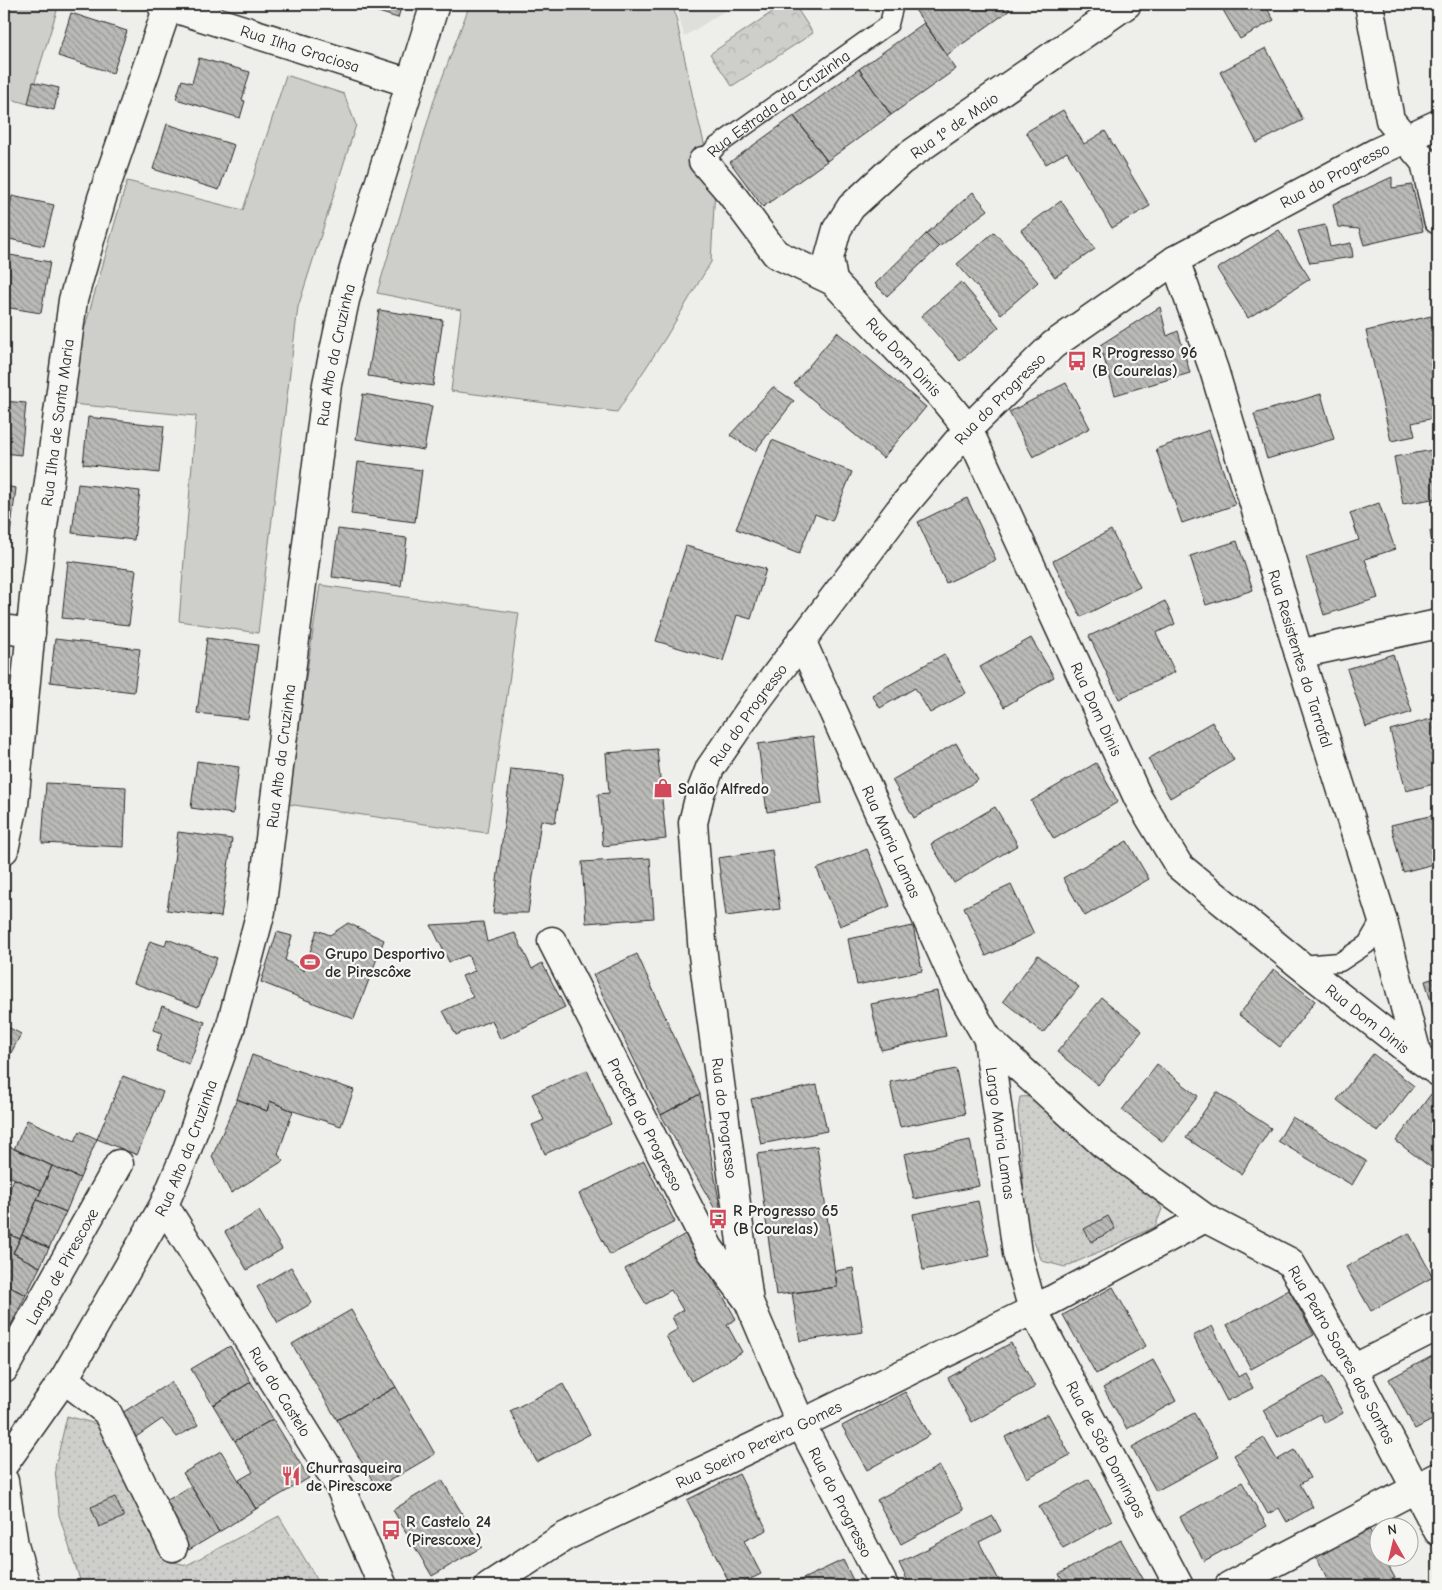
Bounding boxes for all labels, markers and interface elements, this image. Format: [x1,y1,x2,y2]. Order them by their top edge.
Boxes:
street label: Rua Ilha Graciosa [238,22,362,76]
street label: Rua Estrada da Cruzinha [703,47,853,161]
street label: Rua 1º de Maio [907,89,1002,163]
street label: Rua do Progresso [1277,140,1393,212]
street label: Rua Alto da Cruzinha [314,282,359,427]
street label: Rua Dom Dinis [862,314,945,401]
street label: Rua Ilha de Santa Maria [38,338,78,508]
place label: R Progresso 96 (B Courelas) [1092,344,1197,380]
street label: Rua do Progresso [951,350,1050,448]
bus stop icon: R Progresso 96 (B Courelas) [1066,350,1088,372]
street label: Rua Resistentes do Tarrafal [1264,568,1336,750]
street label: Rua Dom Dinis [1067,660,1126,759]
street label: Rua do Progresso [706,661,791,770]
street label: Rua Alto da Cruzinha [263,683,299,829]
shop icon: Salão Alfredo [652,777,674,799]
place label: Salão Alfredo [678,780,769,798]
street label: Rua Maria Lamas [858,783,924,901]
place label: Grupo Desportivo de Pirescôxe [325,945,445,981]
sports icon: Grupo Desportivo de Pirescôxe [299,951,321,973]
street label: Rua Dom Dinis [1322,981,1413,1058]
street label: Praceta do Progresso [603,1055,686,1194]
street label: Rua do Progresso [708,1057,740,1179]
street label: Largo Maria Lamas [982,1066,1018,1201]
street label: Rua Alto da Cruzinha [151,1077,221,1220]
place label: R Progresso 65 (B Courelas) [733,1202,838,1238]
street label: Largo de Pirescoxe [23,1205,102,1328]
bus stop icon: R Progresso 65 (B Courelas) [707,1208,729,1230]
street label: Rua Pedro Soares dos Santos [1284,1263,1399,1447]
street label: Rua do Castelo [245,1344,314,1440]
street label: Rua de São Domingos [1062,1378,1149,1521]
street label: Rua Soeiro Pereira Gomes [673,1397,845,1492]
street label: Rua do Progresso [805,1444,876,1561]
place label: Churrasqueira de Pirescoxe [306,1459,402,1495]
restaurant icon: Churrasqueira de Pirescoxe [280,1465,302,1487]
place label: R Castelo 24 (Pirescoxe) [406,1513,491,1549]
north arrow [1370,1518,1420,1568]
bus stop icon: R Castelo 24 (Pirescoxe) [380,1519,402,1541]
text: N [1387,1521,1398,1539]

